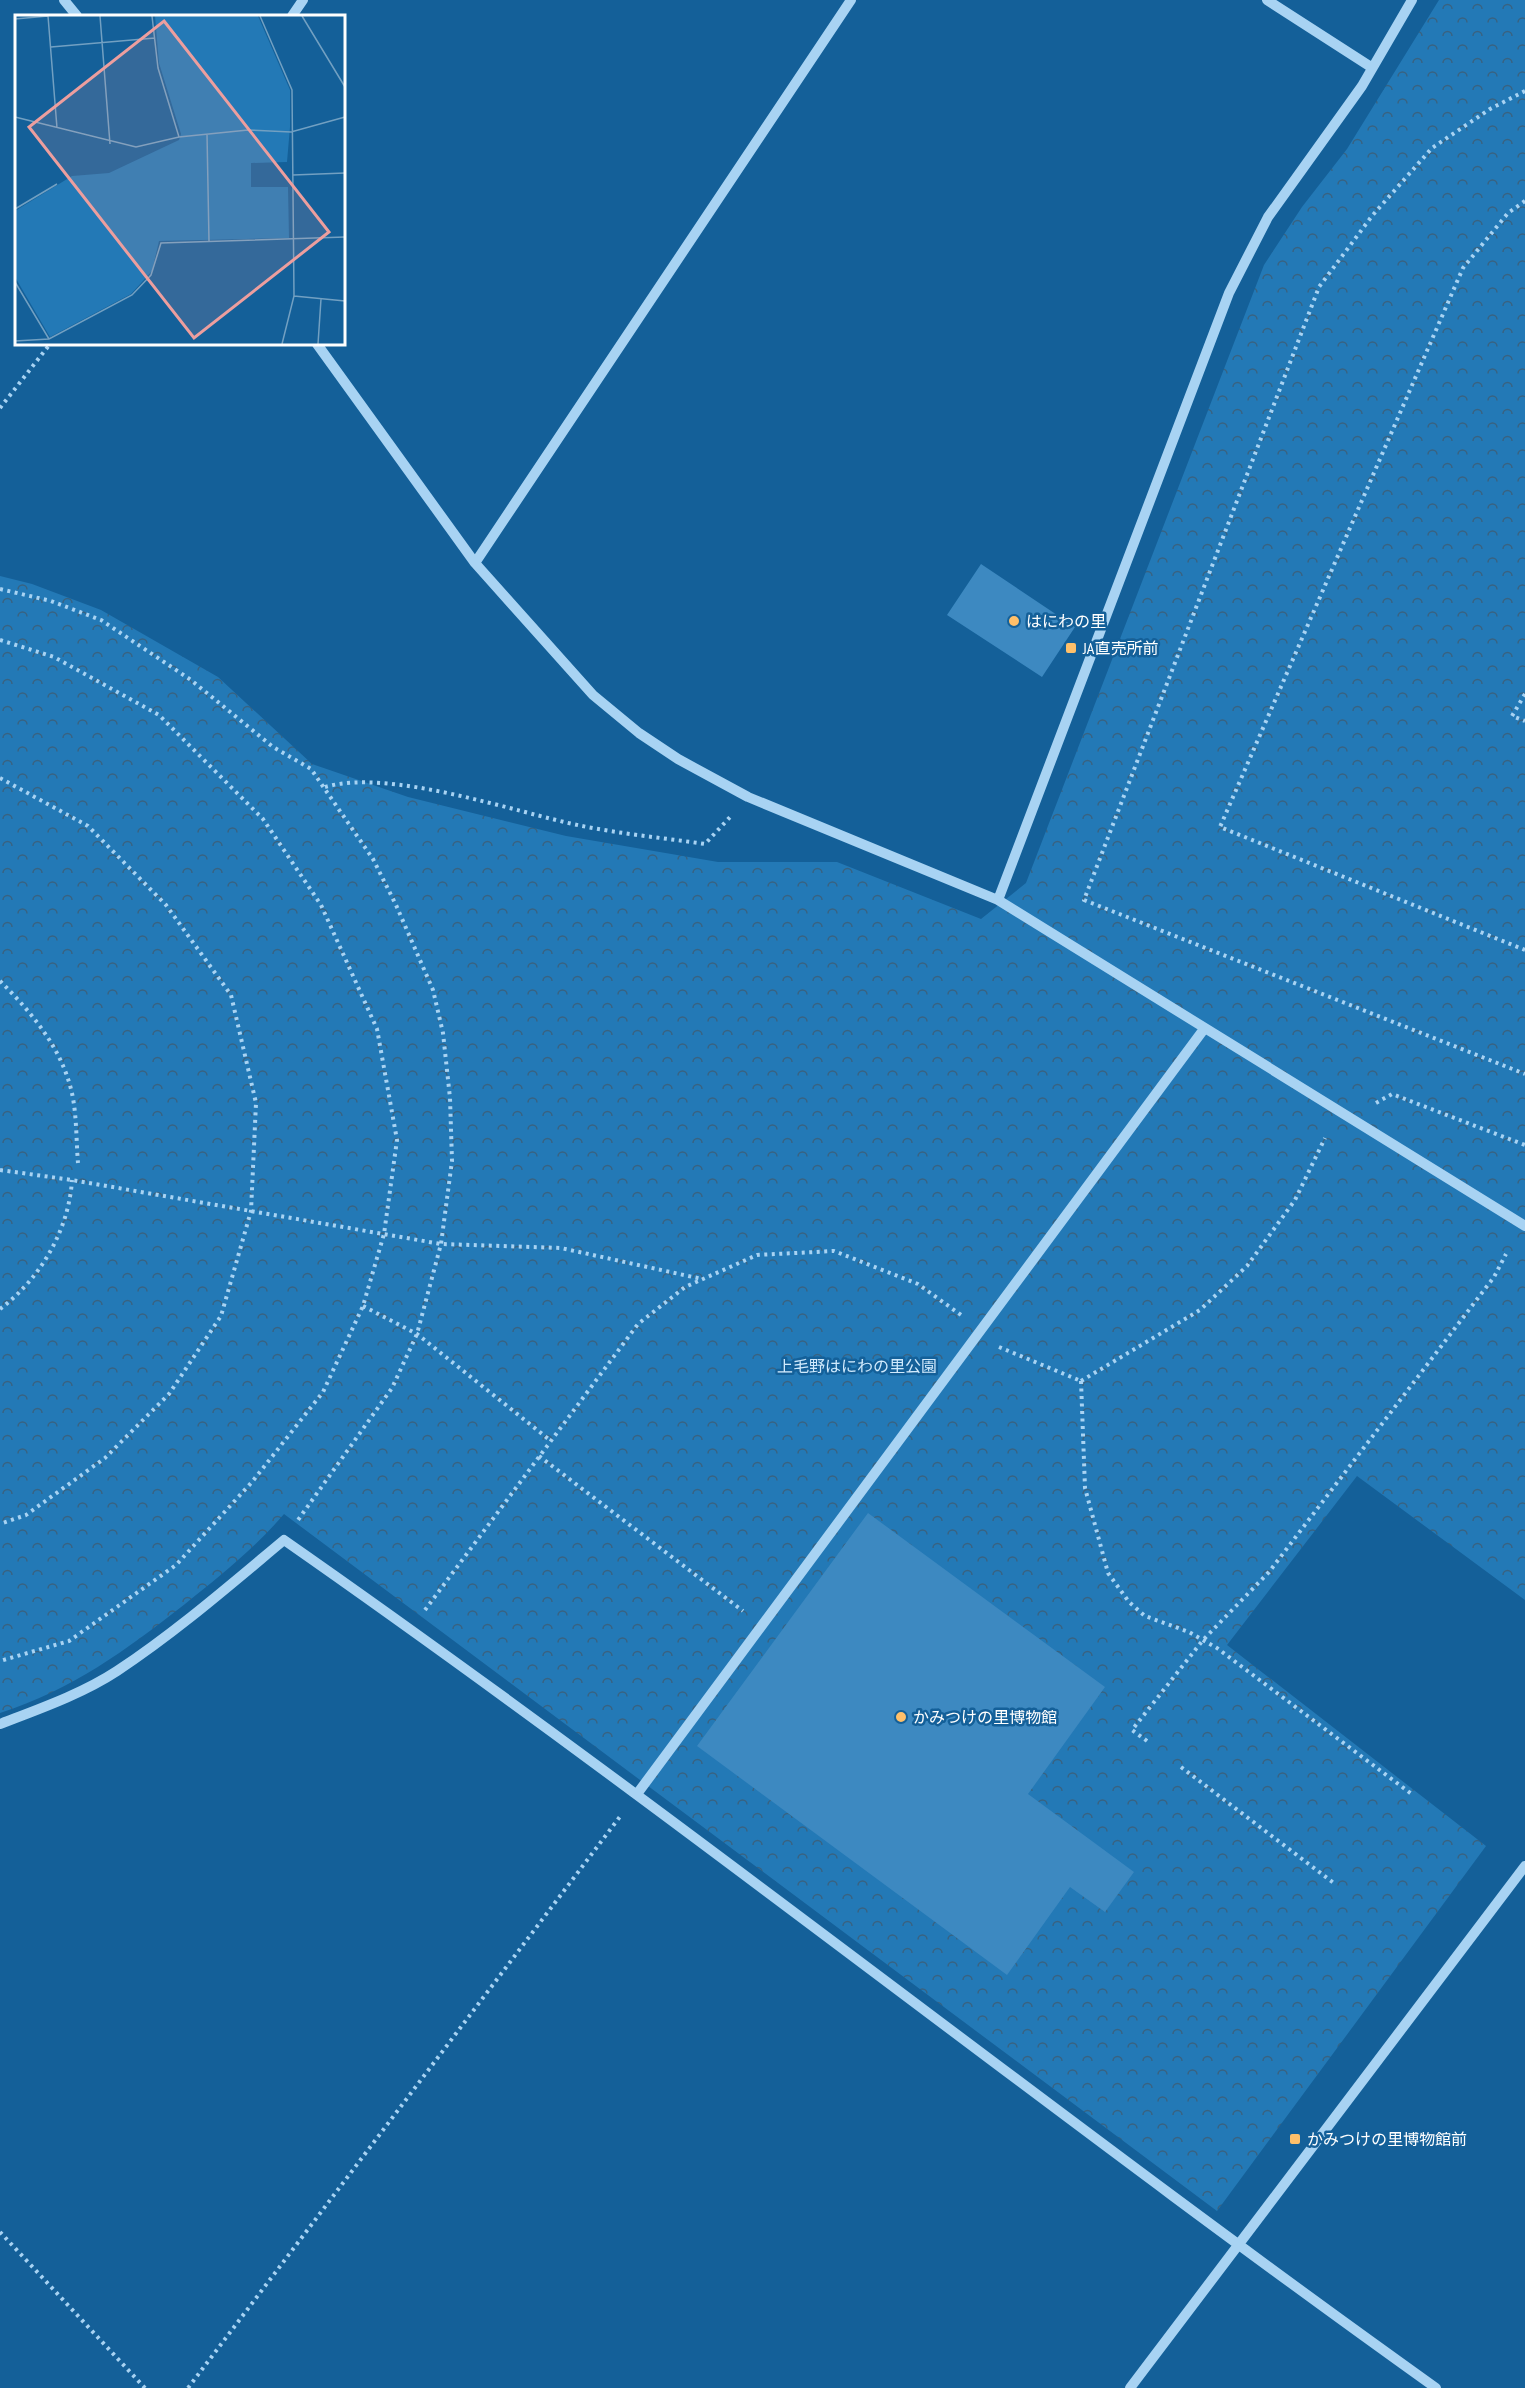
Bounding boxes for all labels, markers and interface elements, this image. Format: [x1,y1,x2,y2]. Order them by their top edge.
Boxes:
inset map [15,15,345,345]
place label: はにわの里 [1026,611,1106,631]
marker: はにわの里 [1007,614,1021,628]
place label: JA直売所前 [1082,638,1158,658]
marker: JA直売所前 [1064,641,1078,655]
park label: 上毛野はにわの里公園 [777,1356,937,1376]
place label: かみつけの里博物館 [913,1707,1057,1727]
marker: かみつけの里博物館 [894,1710,908,1724]
place label: かみつけの里博物館前 [1307,2129,1467,2149]
marker: かみつけの里博物館前 [1288,2132,1302,2146]

